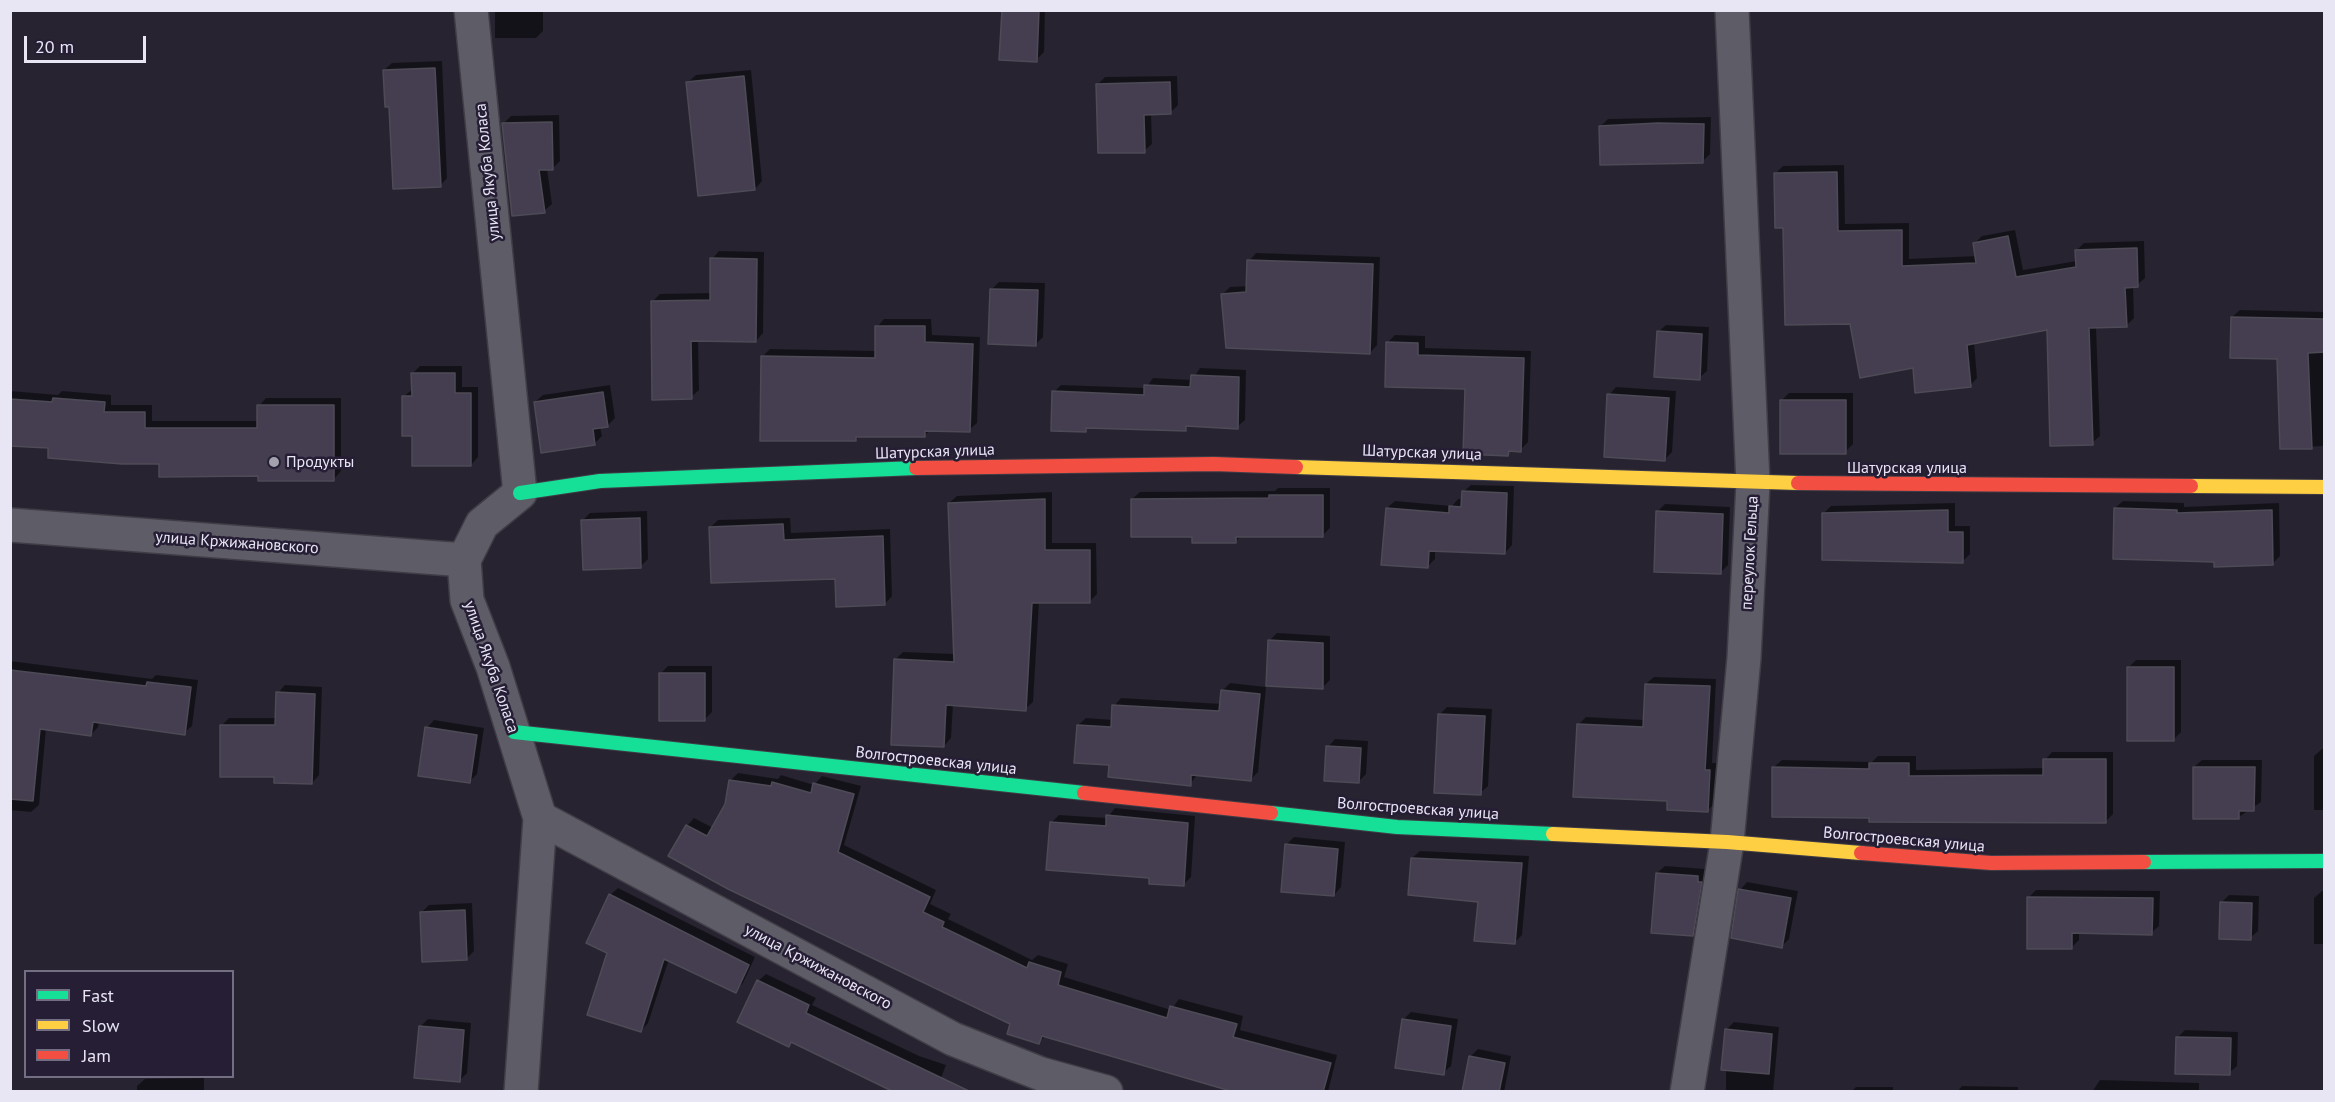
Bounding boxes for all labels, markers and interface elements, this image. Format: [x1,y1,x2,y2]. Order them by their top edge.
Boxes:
scale bar [27,24,148,62]
text: 20 m [35,35,74,58]
street label: улица Якуба Коласа [471,102,505,242]
street label: Шатурская улица [875,440,995,464]
street label: Шатурская улица [1362,441,1482,465]
place label: Продукты [286,452,354,472]
marker: Продукты [267,455,281,469]
street label: Шатурская улица [1847,458,1967,478]
street label: переулок Гельца [1737,495,1763,611]
street label: улица Кржижановского [155,528,319,558]
street label: улица Якуба Коласа [459,598,523,736]
street label: Волгостроевская улица [854,743,1018,779]
street label: Волгостроевская улица [1336,794,1500,824]
street label: Волгостроевская улица [1822,823,1986,857]
street label: улица Кржижановского [741,920,895,1014]
legend [24,970,234,1078]
text: Fast [82,984,114,1007]
text: Slow [82,1014,120,1037]
text: Jam [82,1044,111,1067]

